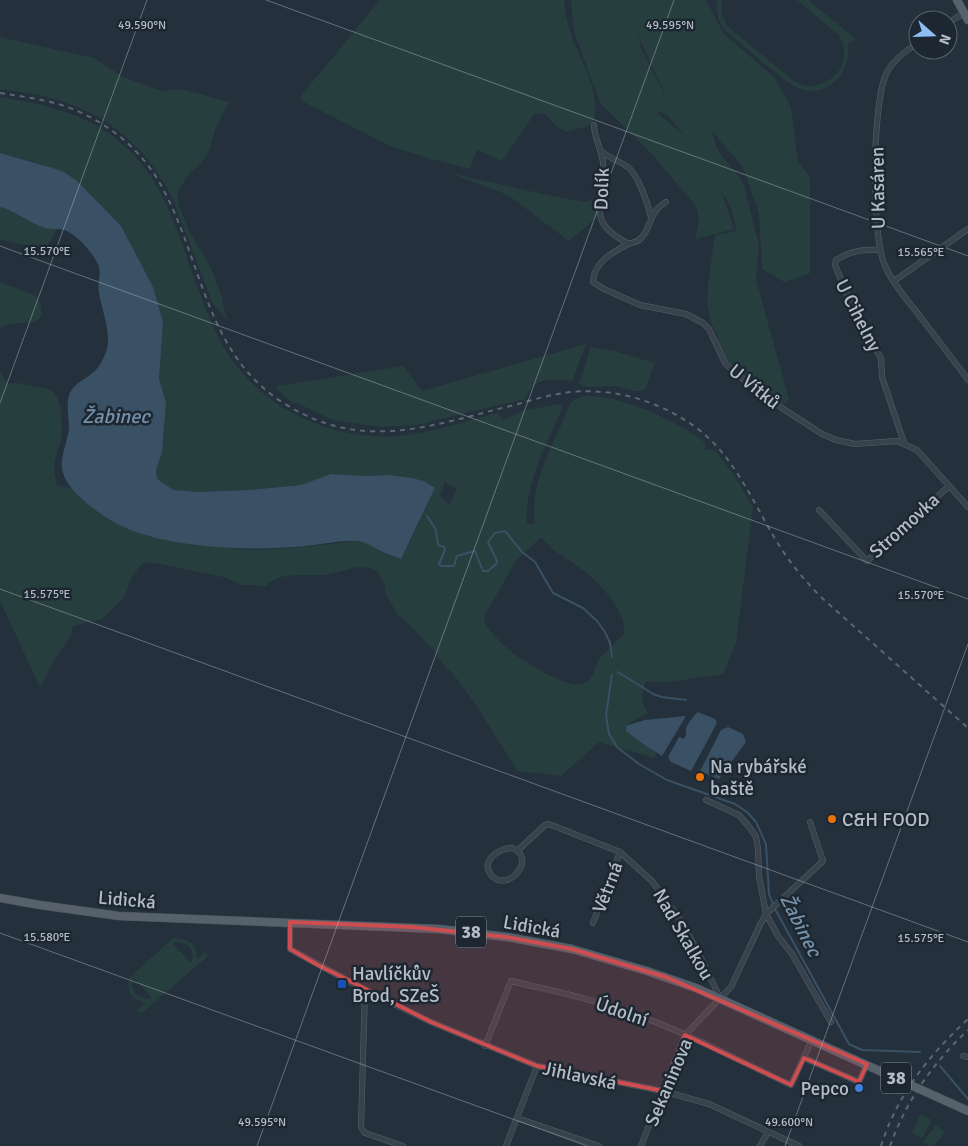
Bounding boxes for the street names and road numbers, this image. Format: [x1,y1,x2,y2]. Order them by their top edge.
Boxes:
street label: U Kasáren [865,147,891,229]
street label: Dolík [589,167,615,211]
street label: U Cihelny [830,275,887,356]
street label: U Vítků [724,359,785,415]
street label: Stromovka [865,488,945,564]
street label: Větrná [587,858,629,916]
street label: Nad Skalkou [647,885,719,984]
street label: Lidická [97,886,157,914]
street label: Lidická [501,910,562,944]
road number: 38 [456,916,486,948]
street label: Údolní [592,992,652,1032]
street label: Sekaninova [640,1035,698,1130]
street label: Jihlavská [541,1056,619,1096]
road number: 38 [881,1062,911,1094]

